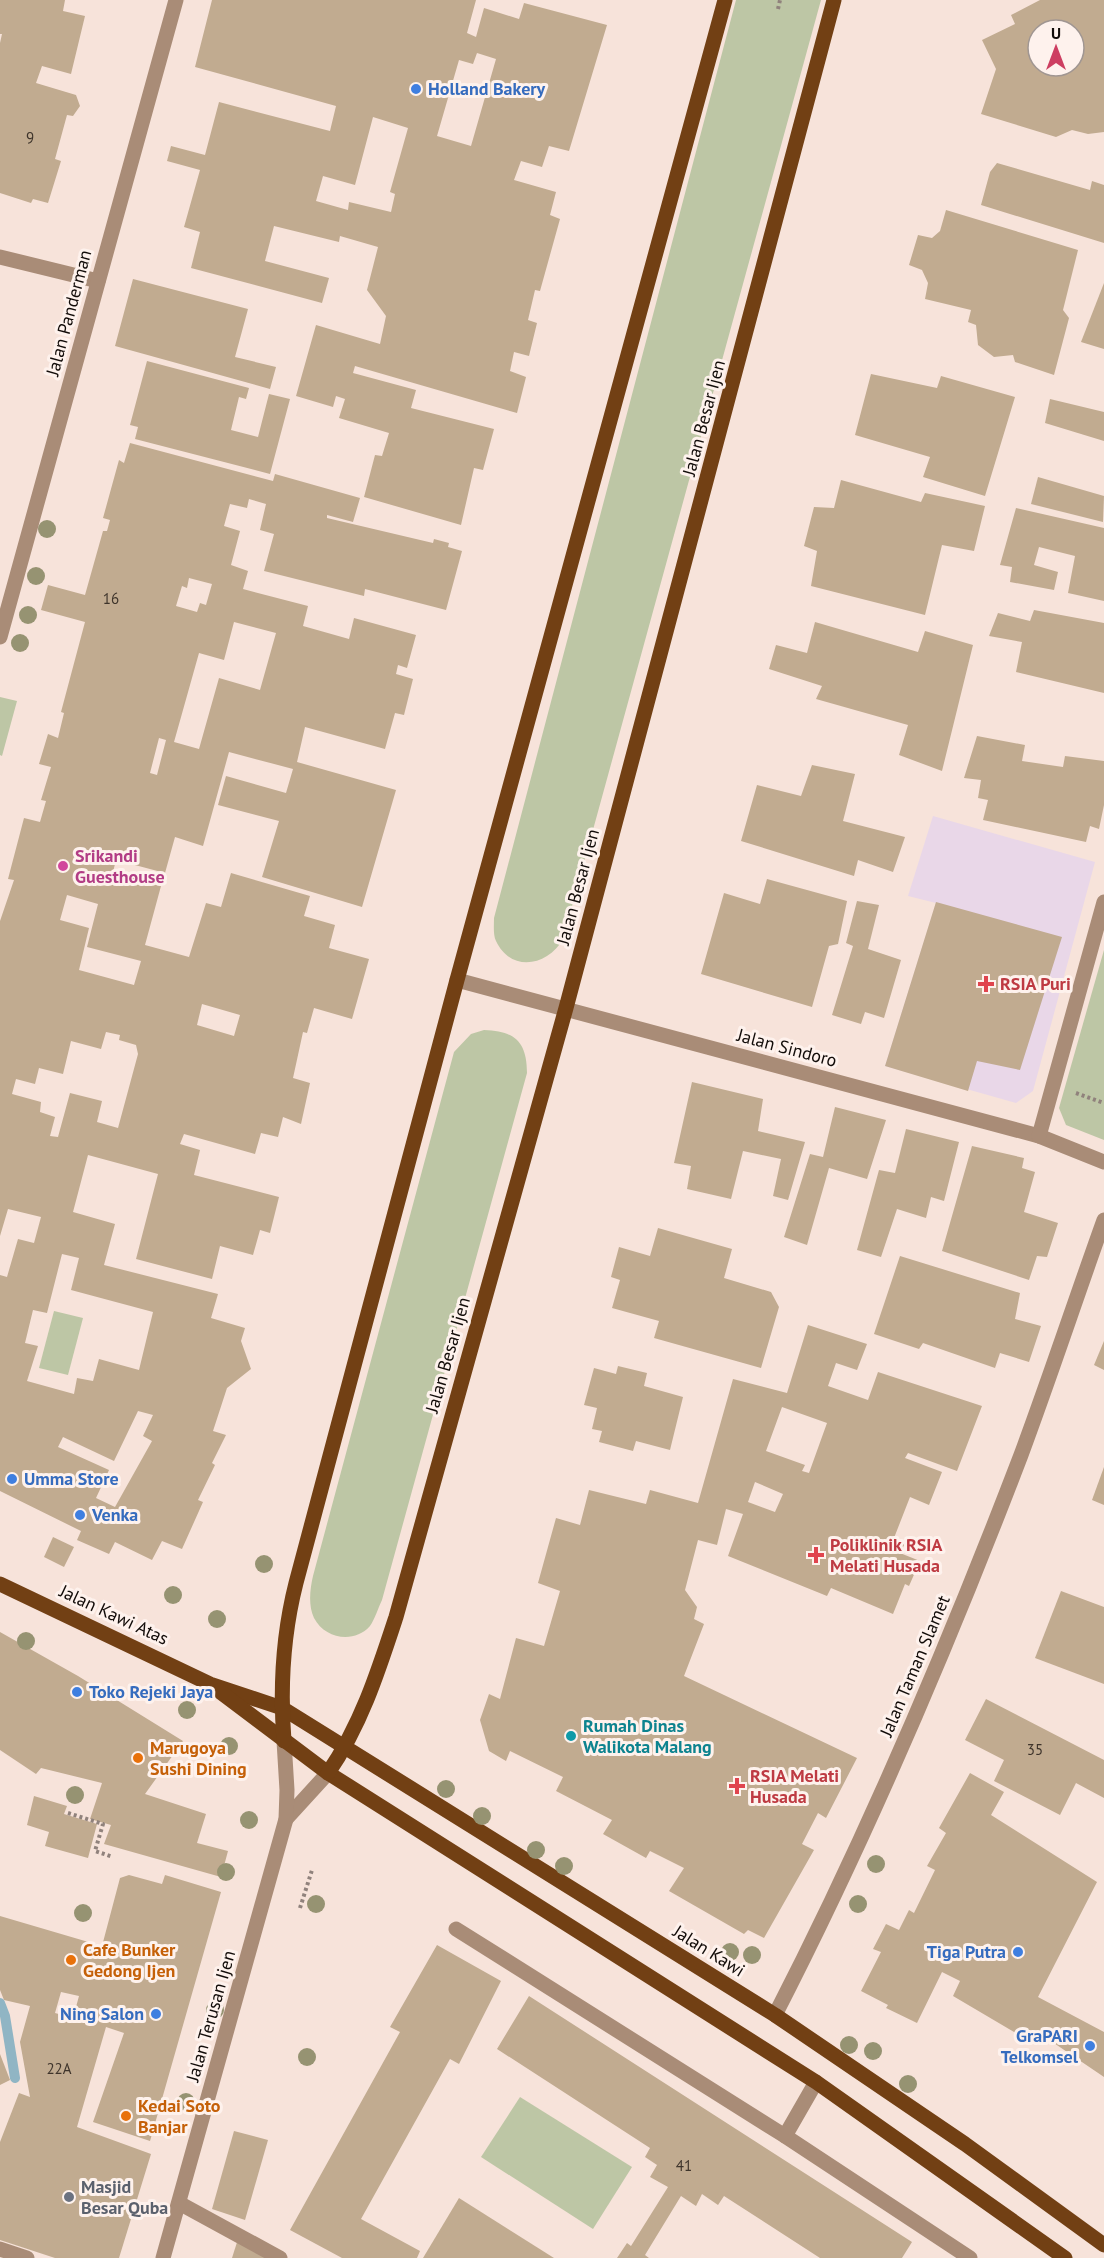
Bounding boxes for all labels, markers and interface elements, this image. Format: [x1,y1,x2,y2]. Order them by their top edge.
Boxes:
north arrow [1026,18,1086,78]
text: U [1051,23,1061,43]
place label: Holland Bakery [428,77,546,100]
marker: Holland Bakery [409,82,423,96]
house number: 9 [26,128,34,147]
street label: Jalan Panderman [40,247,96,379]
street label: Jalan Besar Ijen [677,357,730,479]
house number: 16 [103,589,119,608]
street label: Jalan Besar Ijen [551,826,604,948]
place label: Srikandi Guesthouse [75,844,165,888]
marker: Srikandi Guesthouse [56,859,70,873]
place label: RSIA Puri [1000,972,1071,995]
marker: RSIA Puri [977,975,995,993]
street label: Jalan Sindoro [734,1023,840,1072]
street label: Jalan Besar Ijen [420,1294,475,1416]
place label: Umma Store [24,1467,119,1490]
marker: Umma Store [5,1472,19,1486]
place label: Venka [91,1503,138,1526]
marker: Venka [73,1508,87,1522]
place label: Poliklinik RSIA Melati Husada [830,1533,942,1577]
marker: Poliklinik RSIA Melati Husada [807,1546,825,1564]
street label: Jalan Kawi Atas [55,1579,172,1650]
street label: Jalan Taman Slamet [874,1592,955,1741]
place label: Toko Rejeki Jaya [89,1680,213,1703]
marker: Toko Rejeki Jaya [70,1685,84,1699]
place label: Rumah Dinas Walikota Malang [583,1714,712,1758]
marker: Rumah Dinas Walikota Malang [564,1729,578,1743]
place label: Marugoya Sushi Dining [150,1736,247,1780]
house number: 35 [1027,1740,1043,1759]
marker: Marugoya Sushi Dining [131,1751,145,1765]
place label: RSIA Melati Husada [750,1764,839,1808]
marker: RSIA Melati Husada [728,1777,746,1795]
street label: Jalan Kawi [668,1919,749,1982]
place label: Cafe Bunker Gedong Ijen [83,1938,176,1982]
place label: Tiga Putra [927,1940,1006,1963]
marker: Tiga Putra [1011,1945,1025,1959]
street label: Jalan Terusan Ijen [181,1948,240,2085]
marker: Cafe Bunker Gedong Ijen [64,1953,78,1967]
place label: Ning Salon [60,2002,144,2025]
marker: Ning Salon [149,2007,163,2021]
place label: GraPARI Telkomsel [1001,2024,1079,2068]
marker: GraPARI Telkomsel [1083,2039,1097,2053]
house number: 22A [46,2059,72,2078]
place label: Kedai Soto Banjar [138,2094,221,2138]
marker: Kedai Soto Banjar [119,2109,133,2123]
house number: 41 [676,2156,692,2175]
place label: Masjid Besar Quba [81,2175,168,2219]
marker: Masjid Besar Quba [62,2190,76,2204]

